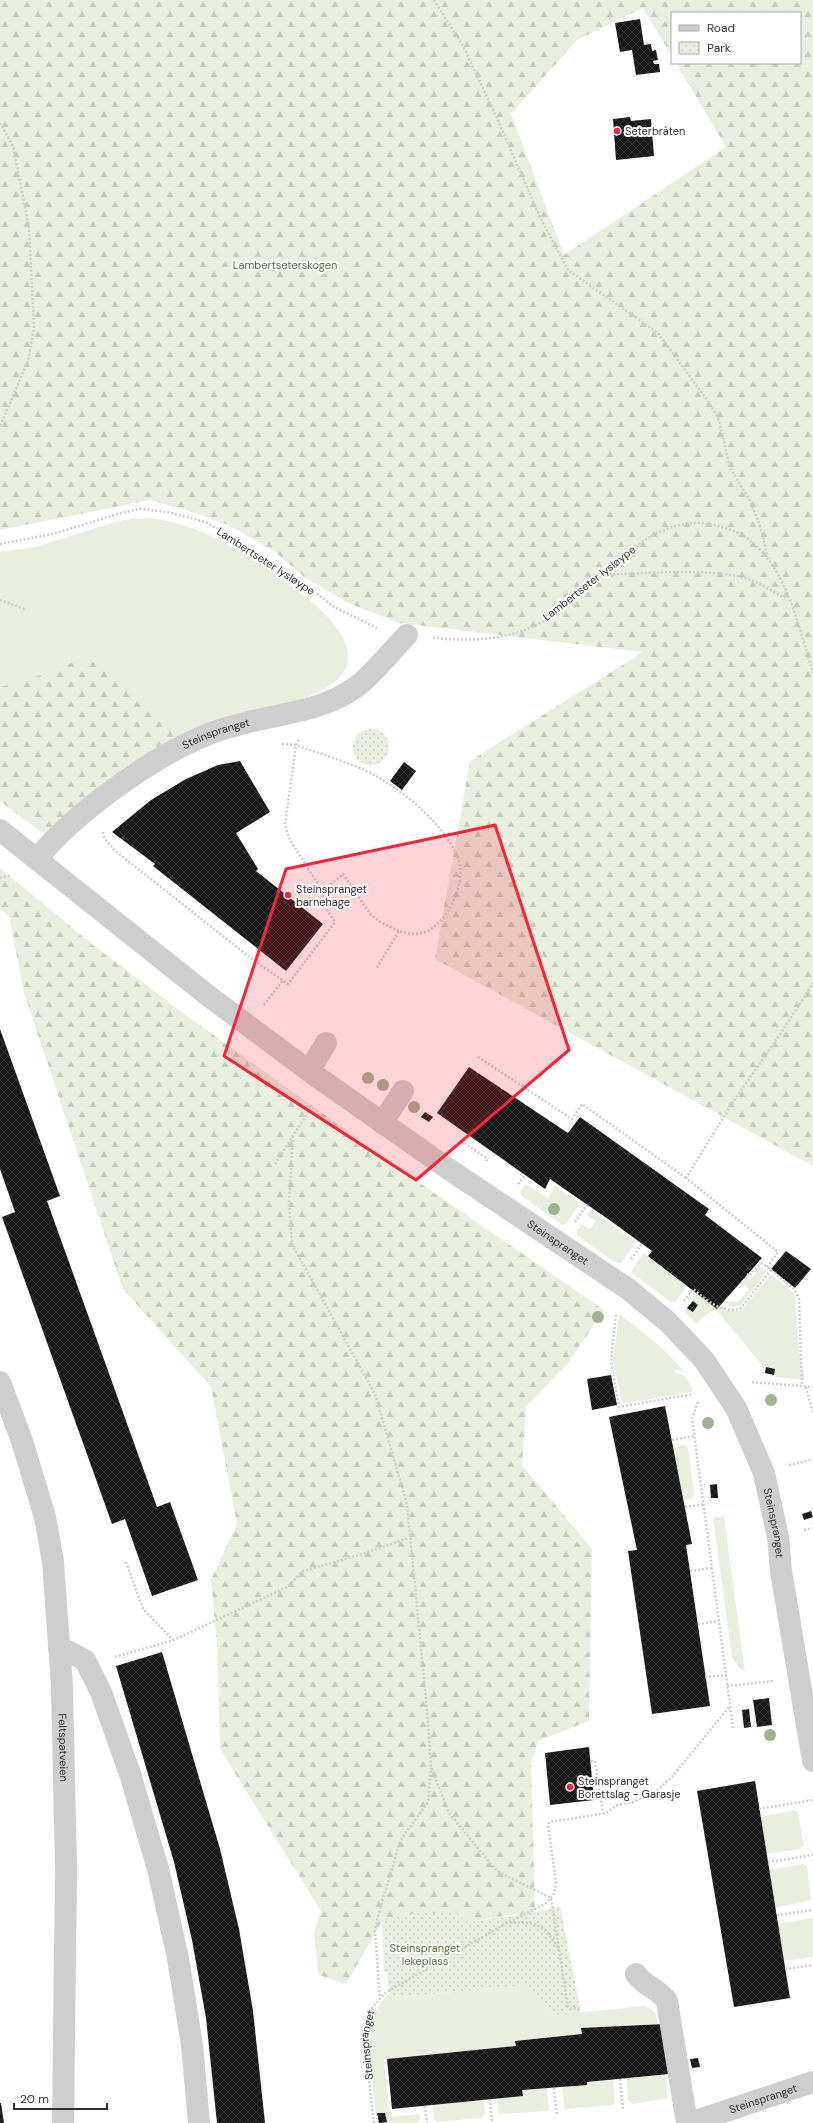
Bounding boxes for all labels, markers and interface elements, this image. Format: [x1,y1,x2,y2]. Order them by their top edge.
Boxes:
legend [671,12,801,64]
text: Road [707,20,735,36]
text: Park [707,40,731,56]
place label: Seterbråten [625,124,685,138]
marker: Seterbråten [612,126,622,136]
park label: Lambertseterskogen [233,258,337,272]
street label: Lambertseter lysløype [214,524,318,598]
street label: Lambertseter lysløype [540,542,638,624]
street label: Steinspranget [180,715,251,752]
place label: Steinspranget barnehage [296,882,367,909]
marker: Steinspranget barnehage [283,890,293,900]
street label: Steinspranget [525,1217,591,1268]
street label: Steinspranget [760,1487,787,1558]
street label: Feltspatveien [56,1713,71,1782]
place label: Steinspranget Borettslag - Garasje [578,1774,680,1801]
marker: Steinspranget Borettslag - Garasje [565,1782,575,1792]
park label: Steinspranget lekeplass [390,1941,460,1968]
street label: Steinspranget [357,2008,378,2081]
street label: Steinspranget [727,2081,799,2117]
scale bar [14,2085,107,2111]
text: 20 m [20,2091,49,2107]

